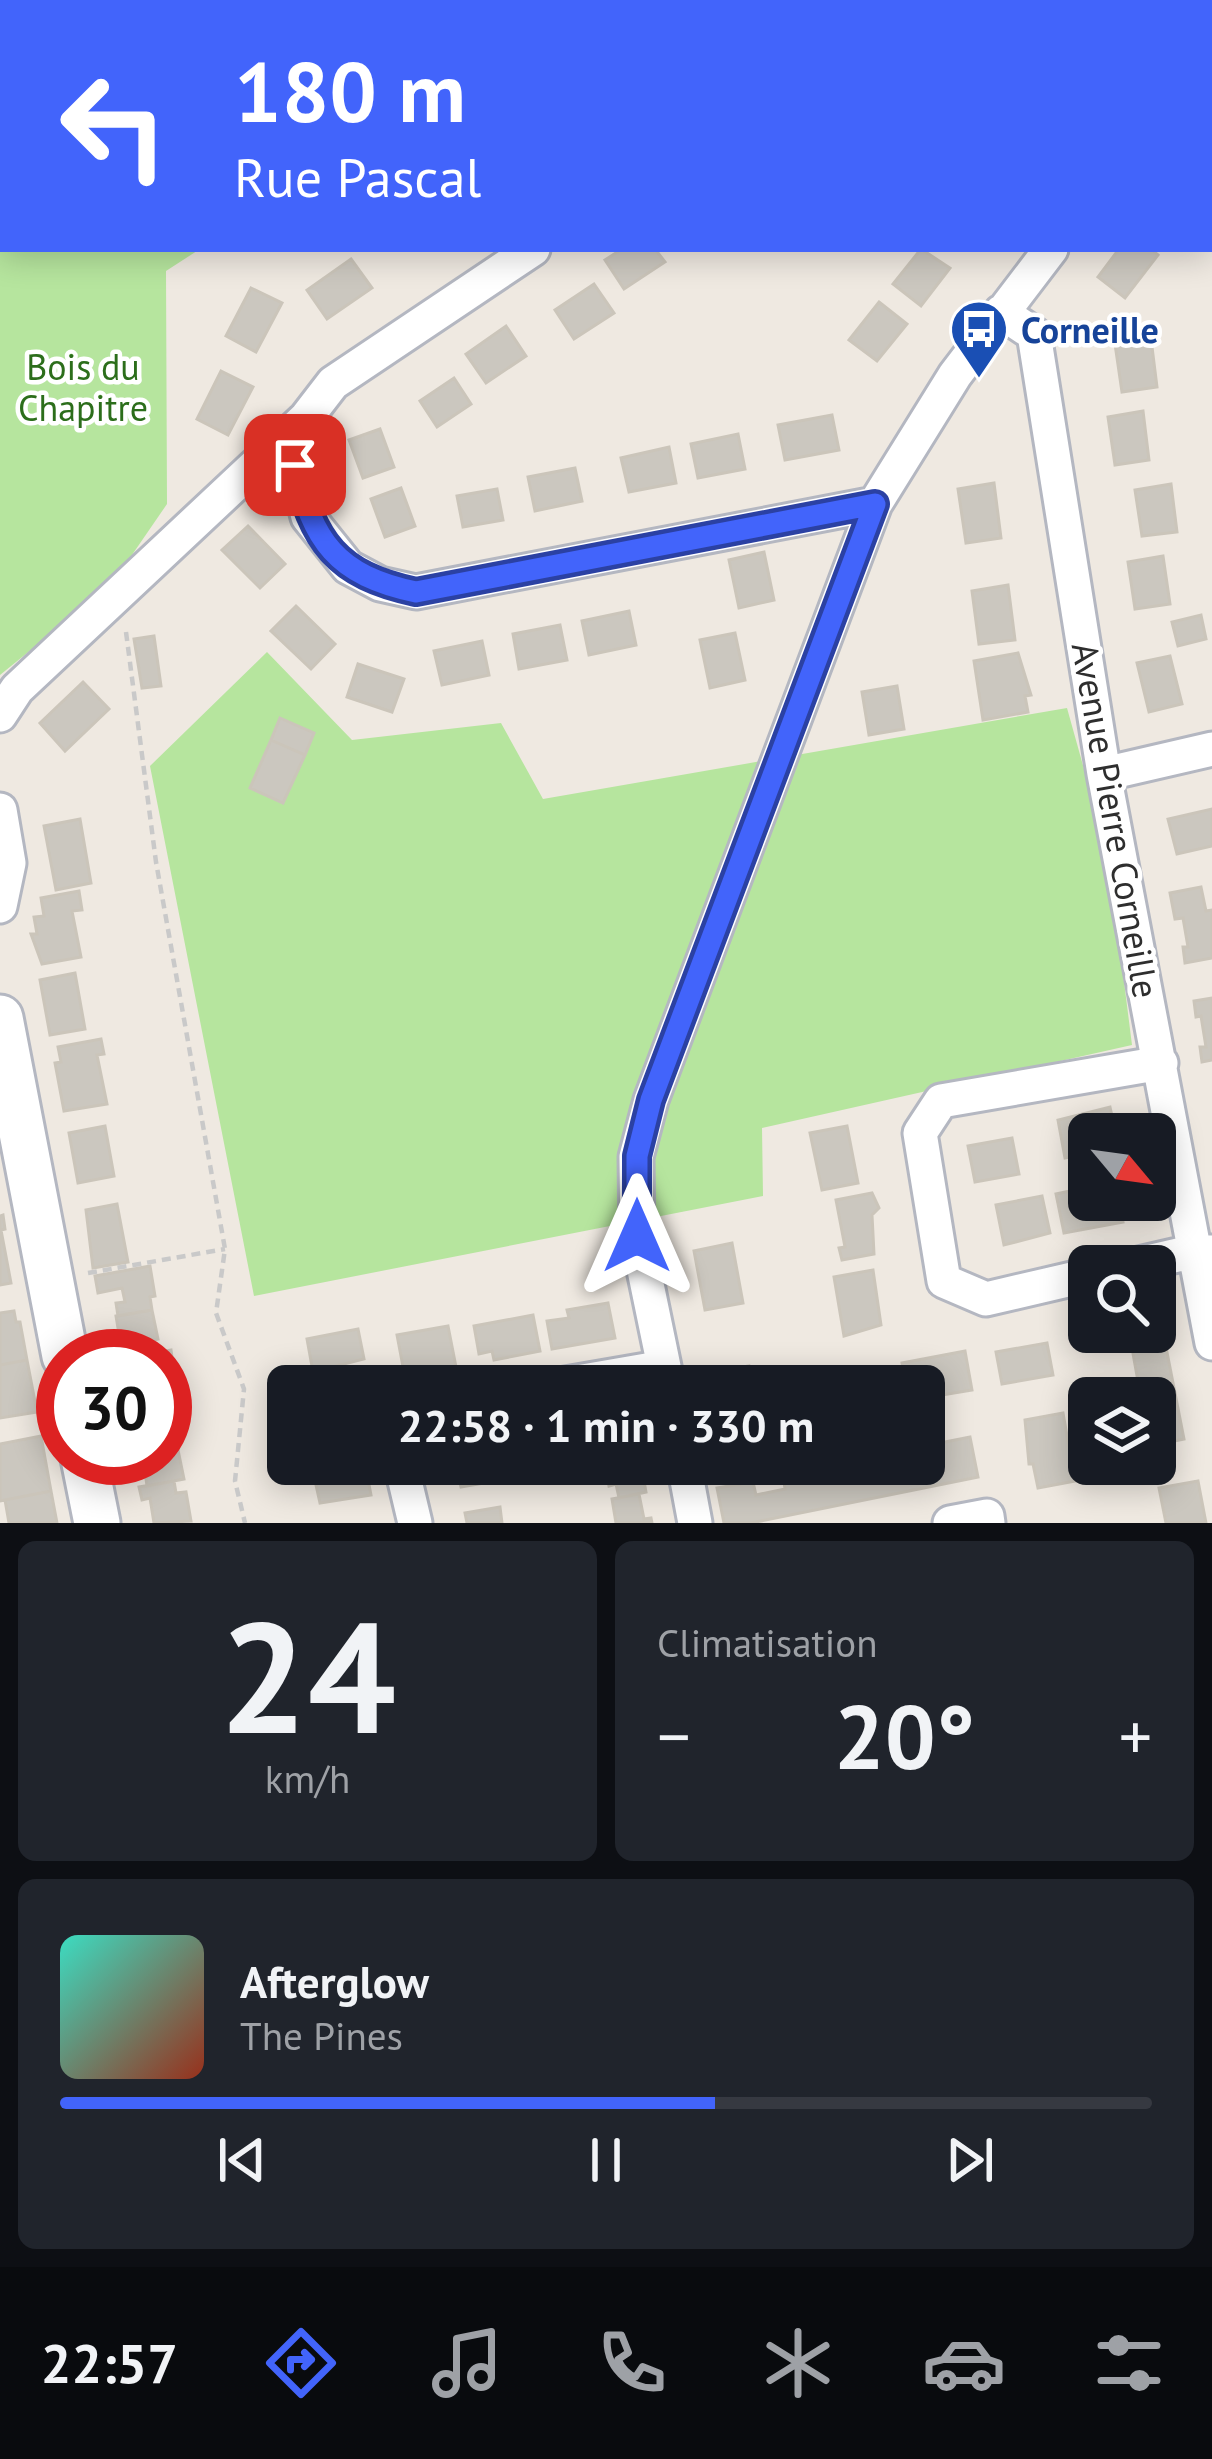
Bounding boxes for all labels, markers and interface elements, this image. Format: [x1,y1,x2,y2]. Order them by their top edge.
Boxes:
text: 180 m [234,36,466,145]
icon: left [36,48,192,204]
text: Rue Pascal [234,142,481,212]
bus stop icon: Corneille [948,298,1010,380]
place label: Corneille [1021,306,1159,353]
park label: Bois du Chapitre [18,343,148,431]
pin [244,414,346,516]
icon: arrive [262,432,328,498]
street label: Avenue Pierre Corneille [1062,639,1170,1001]
north arrow [1068,1113,1176,1221]
map controls [1068,1113,1176,1485]
position arrow [574,1173,700,1299]
button: search [1068,1245,1176,1353]
speed limit sign: 30 [36,1329,192,1485]
button: layers [1068,1377,1176,1485]
text: 22:58 · 1 min · 330 m [398,1396,814,1454]
text: 24 [219,1574,396,1776]
text: Climatisation [657,1617,877,1668]
text: 20° [834,1677,975,1794]
text: − [657,1693,690,1778]
text: + [1119,1693,1152,1778]
text: km/h [265,1753,350,1804]
text: Afterglow [240,1952,429,2010]
text: The Pines [240,2010,403,2061]
icon: previous [209,2127,275,2193]
icon: pause [573,2127,639,2193]
icon: next [937,2127,1003,2193]
icon: directions [259,2321,343,2405]
icon: music [425,2321,509,2405]
icon: phone [590,2321,674,2405]
icon: climate [756,2321,840,2405]
icon: car [922,2321,1006,2405]
icon: filters [1087,2321,1171,2405]
text: 22:57 [41,2328,178,2398]

